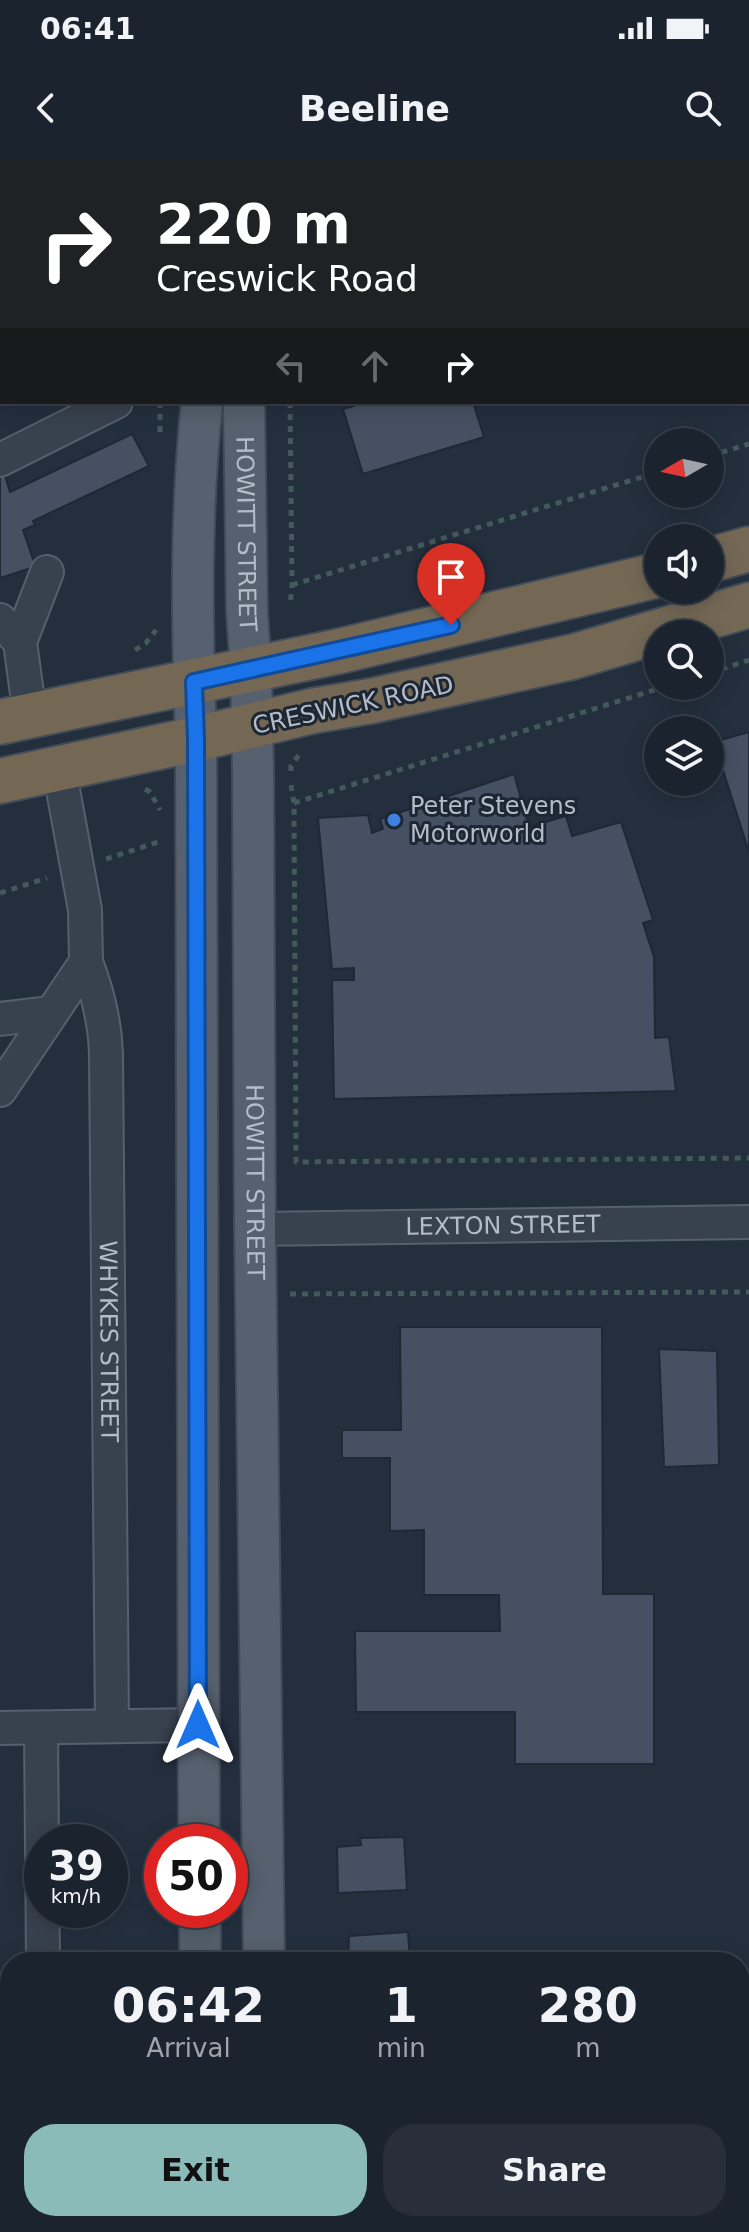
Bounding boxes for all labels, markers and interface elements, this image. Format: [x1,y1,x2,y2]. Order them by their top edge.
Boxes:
text: 06:41 [40,11,136,46]
icon: back [24,86,68,130]
icon: search [681,86,725,130]
text: Beeline [299,88,450,129]
text: 220 m [156,191,351,256]
icon: right [24,192,128,296]
text: Creswick Road [156,258,418,299]
icon: left [269,344,313,388]
icon: ahead [353,344,397,388]
icon: right [437,344,481,388]
north arrow [644,428,724,508]
map controls [644,428,724,796]
street label: HOWITT STREET [230,436,262,633]
button: sound [644,524,724,604]
pin [417,543,485,625]
icon: arrive [429,555,473,599]
button: search [644,620,724,700]
street label: CRESWICK ROAD [250,670,456,740]
button: layers [644,716,724,796]
place label: Peter Stevens Motorworld [410,792,576,848]
marker: Peter Stevens Motorworld [385,811,403,829]
street label: HOWITT STREET [240,1084,270,1280]
street label: LEXTON STREET [405,1210,601,1241]
street label: WHYKES STREET [94,1240,123,1443]
position arrow [156,1683,240,1767]
speed limit sign: 50 [144,1824,248,1928]
text: 39 [48,1843,104,1889]
text: km/h [51,1884,101,1908]
text: 06:42 [112,1977,265,2033]
text: 1 [385,1977,418,2033]
text: 280 [538,1977,638,2033]
text: Arrival [146,2033,231,2063]
text: min [377,2033,426,2063]
text: m [575,2033,601,2063]
button: Exit [24,2124,367,2216]
button: Share [383,2124,726,2216]

